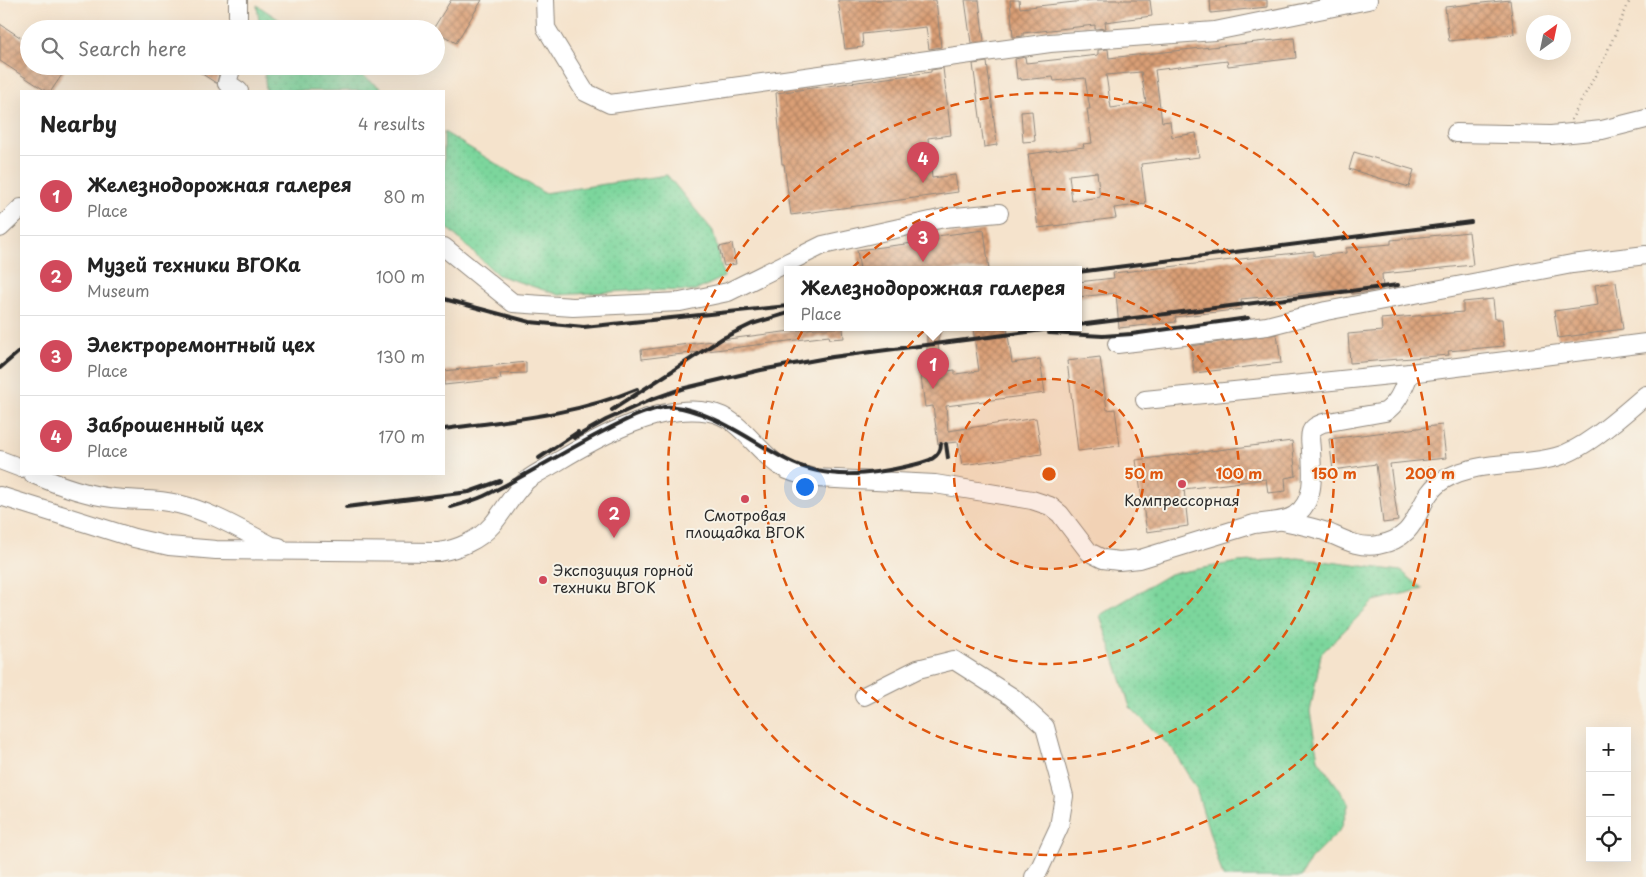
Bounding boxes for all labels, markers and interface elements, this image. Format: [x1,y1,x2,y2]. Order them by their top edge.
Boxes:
north arrow [1526,15,1571,60]
search box [20,20,445,75]
icon: search [38,34,66,62]
text: Search here [78,34,187,62]
text: Nearby [40,107,117,139]
text: 4 results [358,111,425,135]
pin: 4 [907,142,939,183]
text: Железнодорожная галерея [87,170,352,198]
text: 1 [52,184,60,208]
text: 80 m [383,184,425,208]
text: Place [87,198,128,222]
pin: 3 [907,221,939,262]
text: Музей техники ВГОКа [87,250,301,278]
text: 2 [50,264,62,288]
text: 100 m [376,264,425,288]
popup [784,266,1082,331]
text: Железнодорожная галерея [801,273,1065,301]
text: Museum [87,278,150,302]
text: Place [801,301,841,325]
text: Электроремонтный цех [87,330,315,358]
text: 3 [51,344,61,368]
text: 130 m [377,344,425,368]
pin: 1 [917,348,949,389]
text: Place [87,358,128,382]
text: Заброшенный цех [87,410,264,438]
text: 4 [51,424,61,448]
text: 170 m [379,424,425,448]
text: Place [87,438,128,462]
text: 50 m [1125,461,1163,484]
text: 100 m [1216,461,1262,484]
text: 150 m [1311,461,1357,484]
text: 200 m [1405,461,1455,484]
centre of rings [1040,465,1058,483]
your location [792,474,818,500]
marker: Компрессорная [1176,478,1188,490]
place label: Компрессорная [1124,488,1240,511]
marker: Смотровая площадка ВГОК [739,493,751,505]
pin: 2 [598,497,630,538]
place label: Смотровая площадка ВГОК [685,503,805,543]
place label: Экспозиция горной техники ВГОК [553,558,694,598]
marker: Экспозиция горной техники ВГОК [537,574,549,586]
map controls [1586,727,1631,862]
button: + [1586,727,1631,772]
button: − [1586,772,1631,817]
button: locate [1586,817,1631,862]

